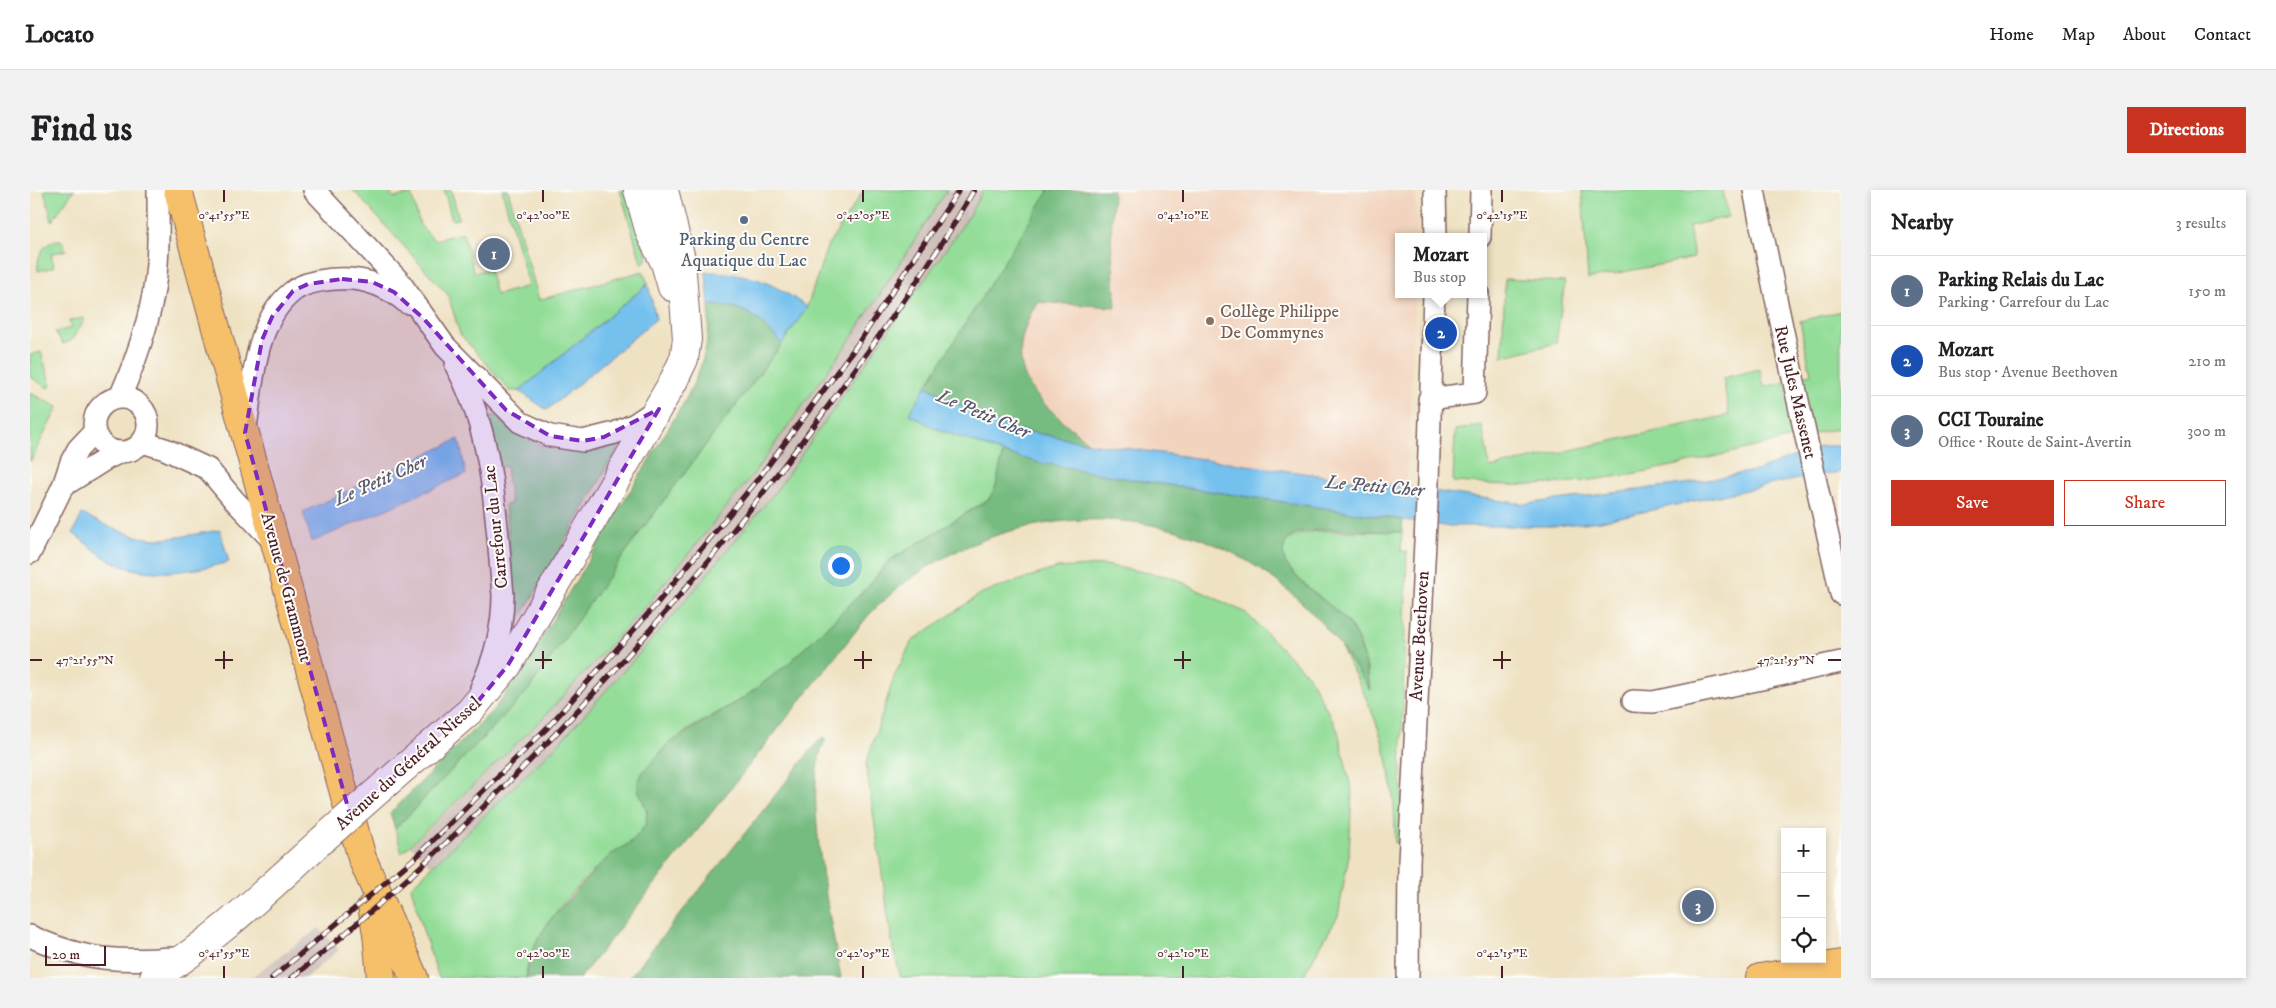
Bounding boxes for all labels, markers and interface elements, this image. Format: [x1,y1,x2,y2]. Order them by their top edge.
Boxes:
text: Locato [25,20,94,50]
text: Home [1989,24,2034,46]
text: Map [2062,24,2095,46]
text: About [2123,24,2166,46]
text: Contact [2194,24,2251,46]
button: Directions [2127,107,2246,153]
text: Find us [30,108,132,152]
text: 0°41'55"E [198,208,250,223]
text: 0°42'00"E [516,208,570,223]
text: 0°42'05"E [836,208,890,223]
text: 0°42'10"E [1157,208,1209,223]
text: 0°42'15"E [1477,208,1528,223]
text: Nearby [1891,210,1953,236]
text: 3 results [2176,213,2226,233]
marker: Parking du Centre Aquatique du Lac [738,214,750,226]
place label: Parking du Centre Aquatique du Lac [679,229,809,272]
popup [1395,233,1487,298]
pin: 1 [478,235,510,273]
text: Mozart [1413,244,1469,267]
text: Bus stop [1413,267,1466,287]
text: Parking Relais du Lac [1938,269,2104,292]
text: 1 [1904,281,1910,301]
text: 150 m [2188,281,2226,301]
text: Parking · Carrefour du Lac [1938,292,2109,312]
place label: Collège Philippe De Commynes [1220,301,1339,344]
pin: 2 [1425,314,1457,352]
marker: Collège Philippe De Commynes [1204,315,1216,327]
street label: Rue Jules Massenet [1769,323,1821,461]
text: Mozart [1938,339,1994,362]
text: 2 [1903,351,1911,371]
text: 210 m [2188,351,2226,371]
text: Bus stop · Avenue Beethoven [1938,362,2118,382]
water label: Le Petit Cher [933,384,1035,445]
text: CCI Touraine [1938,409,2044,432]
text: 3 [1904,421,1910,441]
text: 300 m [2187,421,2226,441]
text: Office · Route de Saint-Avertin [1938,432,2132,452]
water label: Le Petit Cher [330,449,432,511]
street label: Carrefour du Lac [479,464,513,590]
water label: Le Petit Cher [1324,471,1427,502]
button: Save [1891,480,2054,526]
button: Share [2064,480,2226,526]
street label: Avenue de Grammont [256,510,317,665]
your location [828,553,854,579]
street label: Avenue Beethoven [1406,570,1434,702]
text: 47°21'55"N [56,653,114,668]
text: 47°21'55"N [1757,653,1815,668]
street label: Avenue du Général Niessel [331,692,487,835]
map controls [1781,828,1826,963]
button: + [1781,828,1826,873]
button: − [1781,873,1826,918]
pin: 3 [1682,887,1714,925]
button: locate [1781,918,1826,963]
scale bar [45,943,106,966]
text: 20 m [52,946,80,964]
text: 0°41'55"E [198,946,250,961]
text: 0°42'00"E [516,946,570,961]
text: 0°42'05"E [836,946,890,961]
text: 0°42'10"E [1157,946,1209,961]
text: 0°42'15"E [1477,946,1528,961]

